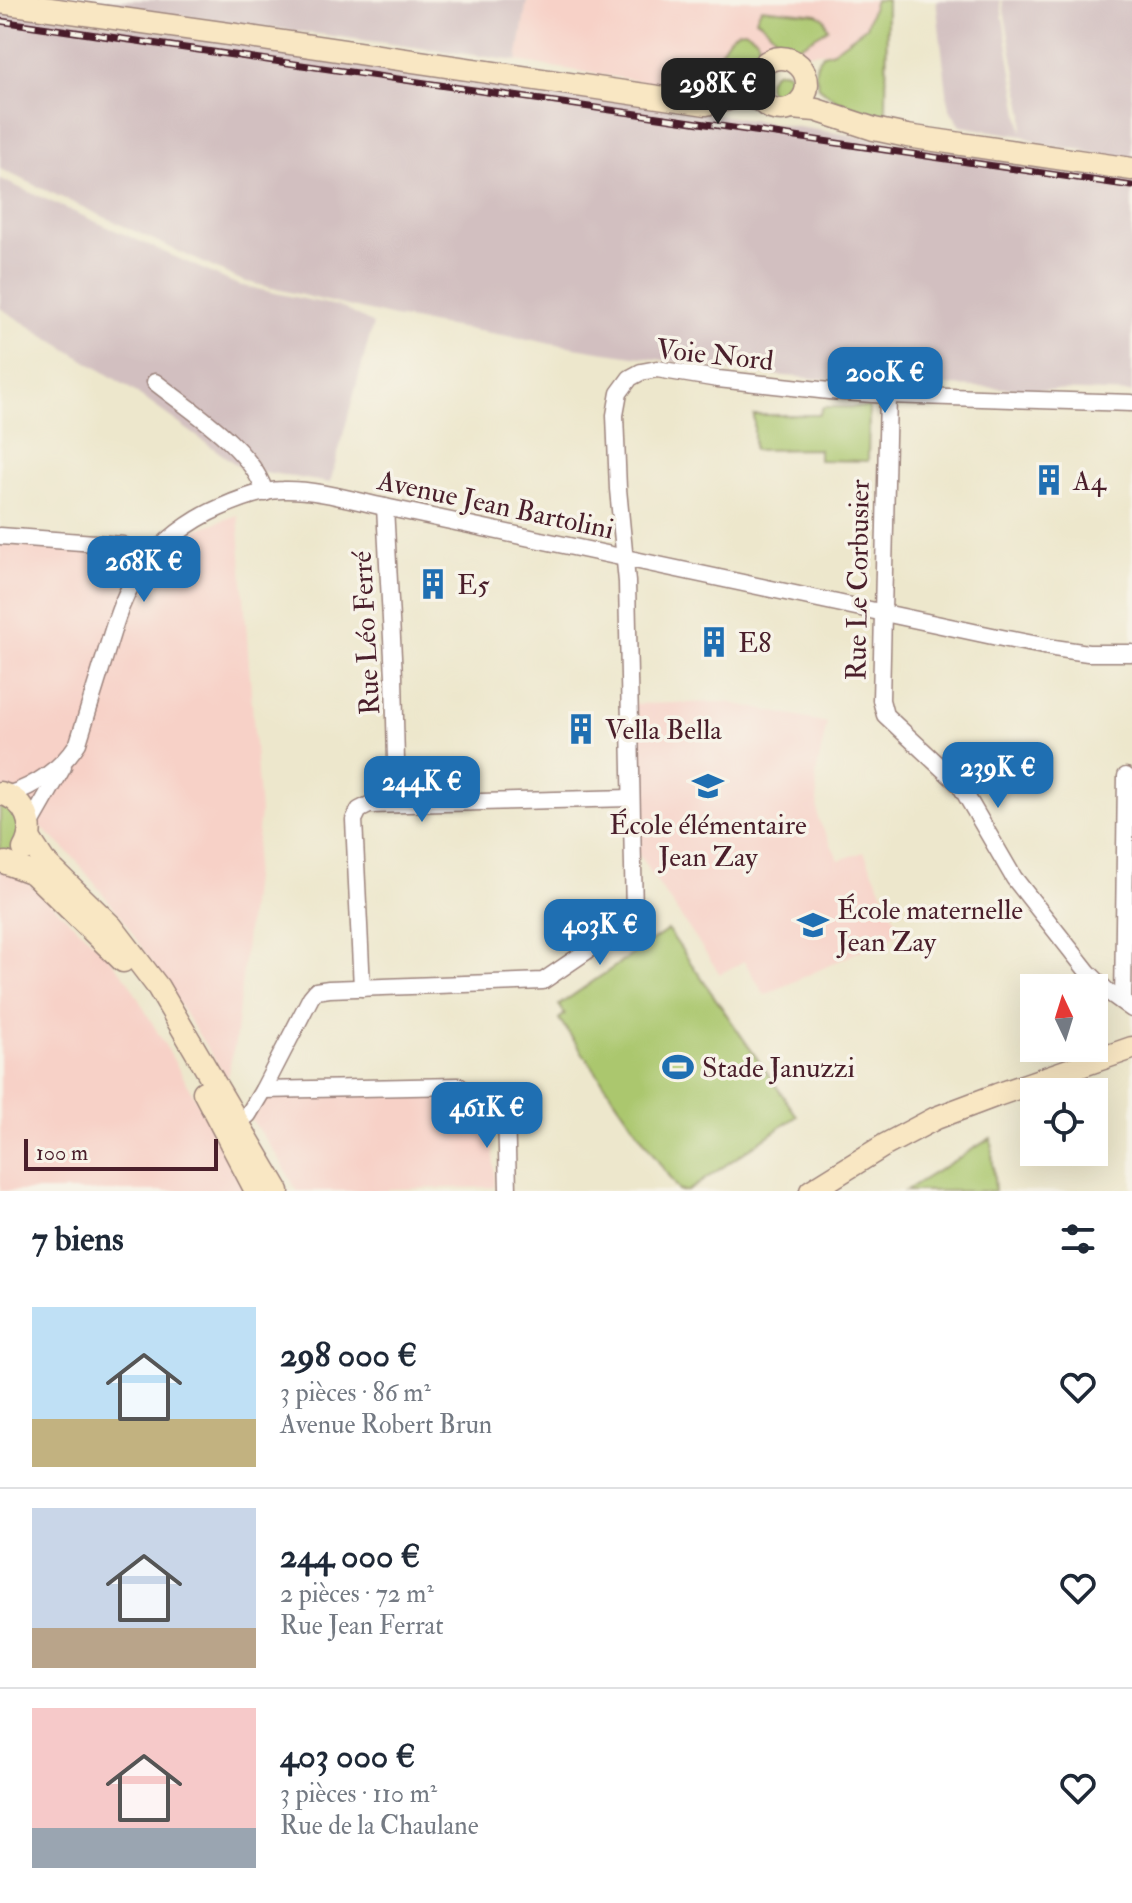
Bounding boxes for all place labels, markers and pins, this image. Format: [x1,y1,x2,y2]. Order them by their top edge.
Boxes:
pin: 298K € [653,58,783,126]
pin: 200K € [820,347,950,415]
building icon: A4 [1032,463,1066,497]
place label: A4 [1072,464,1108,499]
pin: 268K € [79,536,209,604]
building icon: E5 [416,567,450,601]
place label: E5 [457,568,490,603]
building icon: E8 [697,625,731,659]
place label: E8 [738,626,771,661]
building icon: Vella Bella [564,712,598,746]
place label: Vella Bella [605,713,722,748]
pin: 239K € [933,742,1063,810]
pin: 244K € [357,756,487,824]
school or university icon: École élémentaire Jean Zay [691,769,725,803]
place label: École élémentaire Jean Zay [609,808,807,875]
place label: École maternelle Jean Zay [836,893,1023,960]
pin: 403K € [535,899,665,967]
school or university icon: École maternelle Jean Zay [796,908,830,942]
sports icon: Stade Januzzi [661,1050,695,1084]
place label: Stade Januzzi [702,1051,855,1086]
pin: 461K € [422,1082,552,1150]

